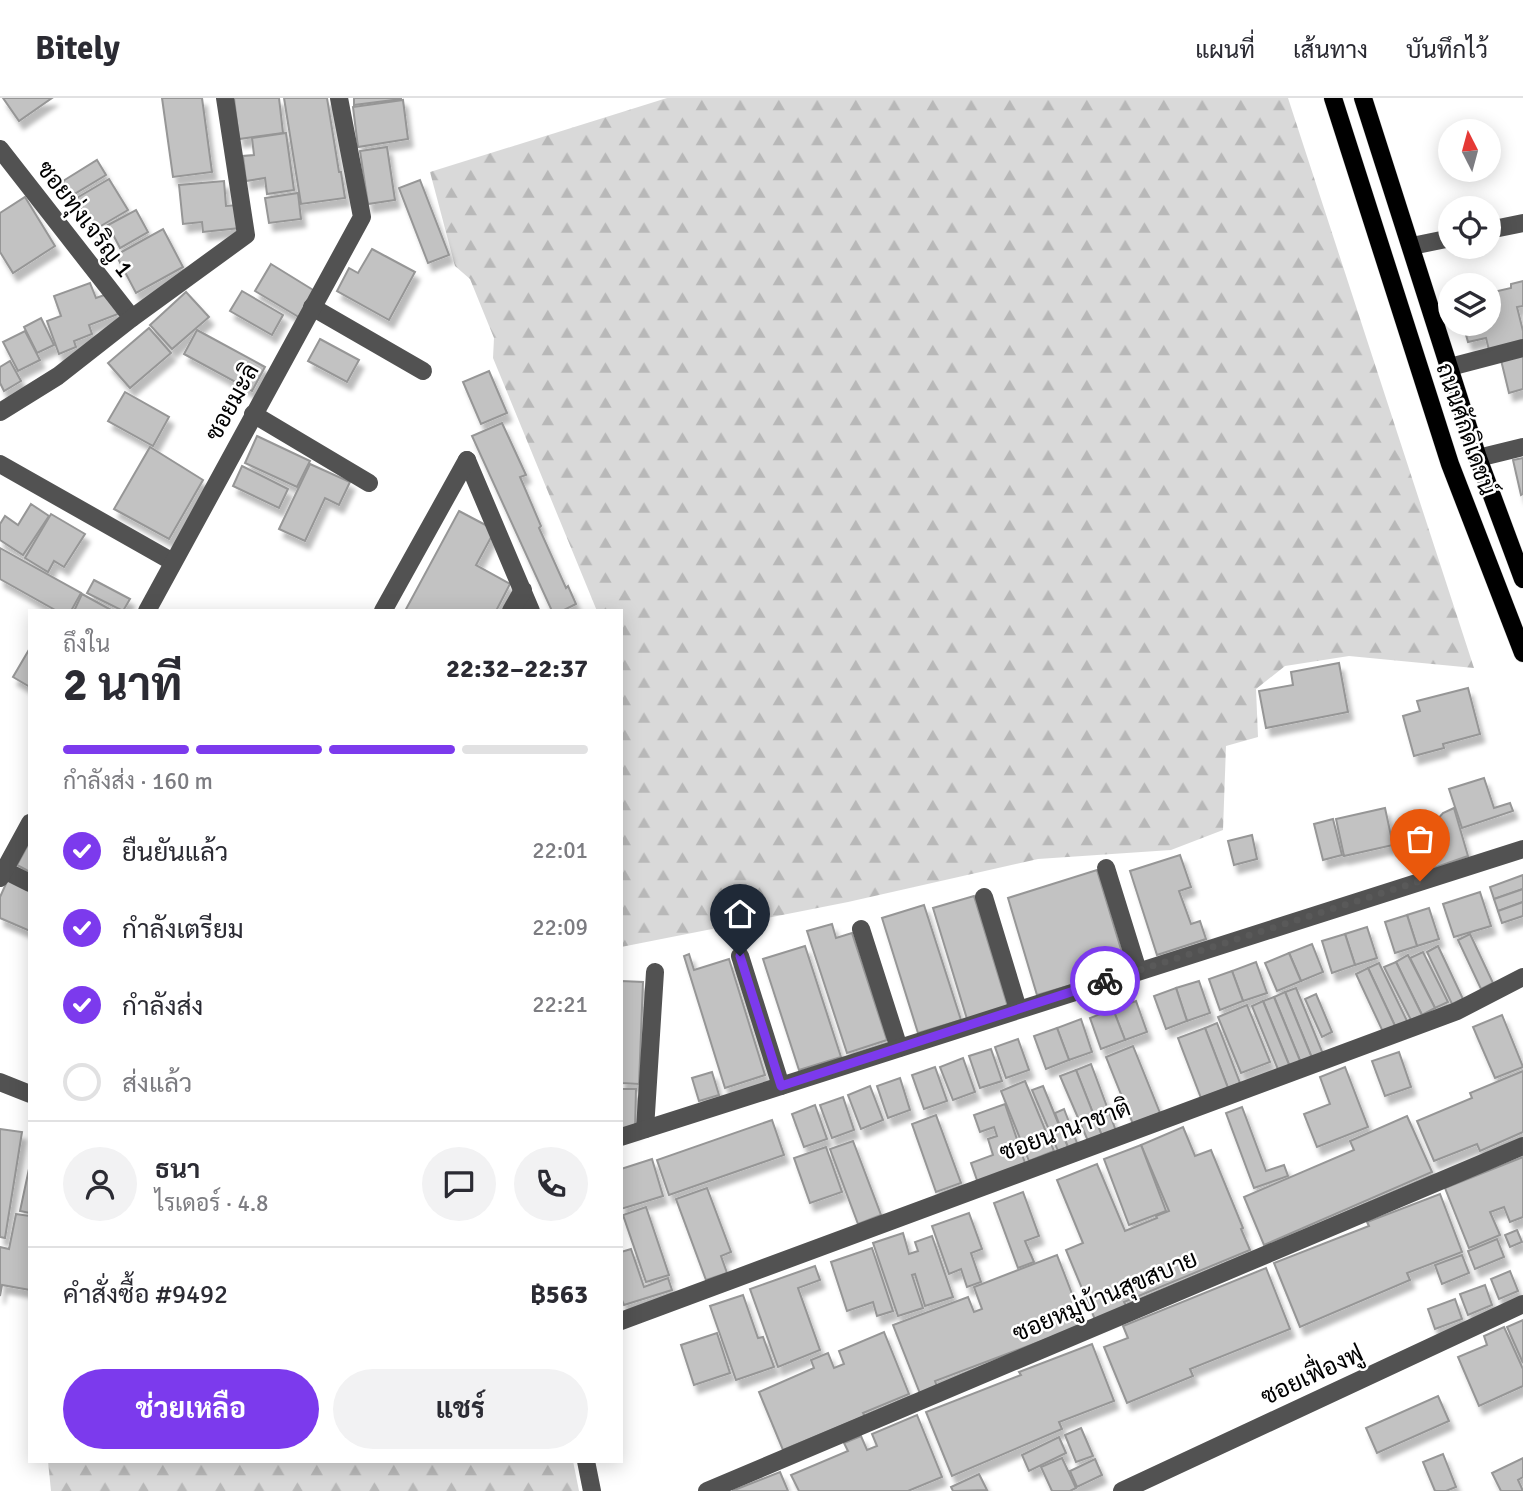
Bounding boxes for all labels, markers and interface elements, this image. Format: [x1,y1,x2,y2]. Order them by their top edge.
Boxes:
text: Bitely [35,28,120,69]
text: แผนที่ [1195,35,1255,65]
text: เส้นทาง [1293,35,1368,65]
text: บันทึกไว้ [1406,35,1488,65]
north arrow [1438,119,1502,182]
map controls [1438,119,1501,336]
street label: ซอยทุ่งเจริญ 1 [29,155,140,284]
button: locate [1438,196,1501,259]
button: layers [1438,273,1501,336]
street label: ซอยมะลิ [198,358,266,446]
street label: ถนนศักดิเดชน์ [1429,358,1504,499]
text: ถึงใน [63,630,110,659]
text: 22:32–22:37 [446,653,588,685]
text: 2 นาที [63,657,183,713]
text: กำลังส่ง · 160 m [63,767,213,796]
pin [1390,809,1450,881]
icon: bag [1401,820,1439,858]
icon: check [63,832,101,870]
text: 22:01 [532,836,588,865]
text: ยืนยันแล้ว [122,837,228,869]
pin [710,884,770,956]
icon: home [721,895,759,933]
icon: check [63,909,101,947]
text: 22:09 [532,913,588,942]
text: กำลังเตรียม [122,914,244,946]
courier [1070,946,1140,1016]
icon: bike [1086,962,1124,1000]
icon: check [63,986,101,1024]
text: 22:21 [532,990,588,1019]
text: กำลังส่ง [122,991,203,1023]
text: ส่งแล้ว [122,1068,192,1100]
street label: ซอยนานาชาติ [995,1092,1135,1168]
button: person [63,1147,137,1221]
button: chat [422,1147,496,1221]
button: phone [514,1147,588,1221]
text: ธนา [155,1154,200,1186]
text: ไรเดอร์ · 4.8 [155,1189,269,1218]
street label: ซอยหมู่บ้านสุขสบาย [1008,1244,1203,1350]
text: คำสั่งซื้อ #9492 [63,1279,228,1311]
text: ฿563 [530,1279,588,1311]
street label: ซอยเฟื่องฟู [1253,1333,1369,1414]
button: ช่วยเหลือ [63,1369,319,1449]
button: แชร์ [333,1369,588,1449]

